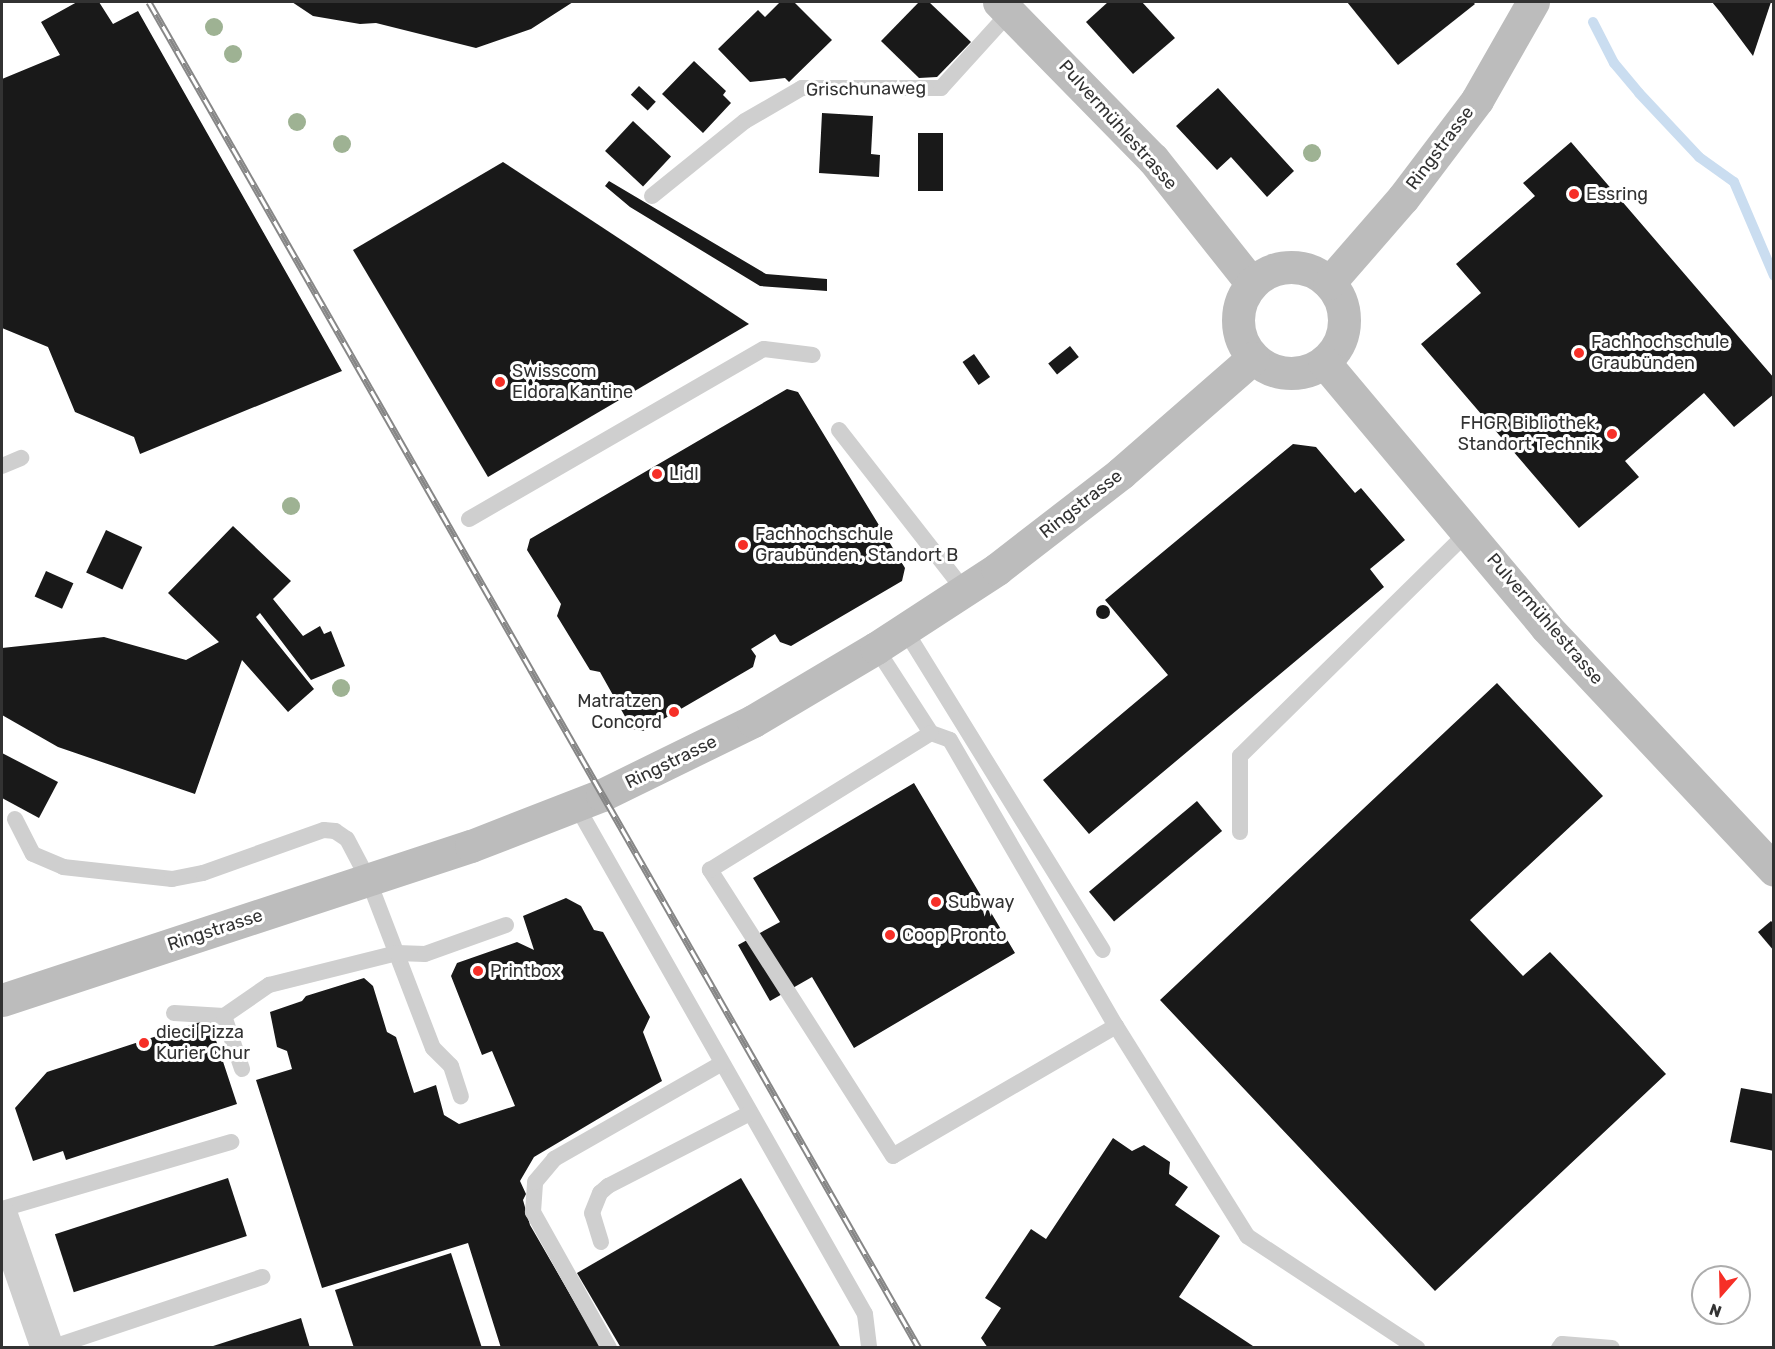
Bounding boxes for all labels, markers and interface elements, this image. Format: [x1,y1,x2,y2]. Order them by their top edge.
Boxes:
street label: Pulvermühlestrasse [1054,56,1182,194]
street label: Grischunaweg [806,77,926,101]
street label: Ringstrasse [1402,102,1478,194]
place label: Essring [1586,183,1648,205]
marker: Essring [1567,187,1581,201]
place label: Fachhochschule Graubünden [1591,332,1729,374]
marker: Fachhochschule Graubünden [1572,346,1586,360]
place label: Swisscom Eldora Kantine [512,361,633,404]
marker: Swisscom Eldora Kantine [493,375,507,389]
place label: FHGR Bibliothek, Standort Technik [1457,413,1600,456]
marker: FHGR Bibliothek, Standort Technik [1605,427,1619,441]
place label: Lidl [669,463,699,485]
street label: Ringstrasse [1035,465,1127,543]
marker: Lidl [650,467,664,481]
place label: Fachhochschule Graubünden, Standort B [755,524,958,566]
marker: Fachhochschule Graubünden, Standort B [736,538,750,552]
street label: Pulvermühlestrasse [1482,549,1608,689]
place label: Matratzen Concord [577,691,662,734]
marker: Matratzen Concord [667,705,681,719]
street label: Ringstrasse [622,731,720,793]
place label: Subway [948,891,1014,913]
marker: Subway [929,895,943,909]
street label: Ringstrasse [165,904,265,956]
place label: Coop Pronto [902,924,1006,946]
marker: Coop Pronto [883,928,897,942]
place label: Printbox [490,960,561,982]
marker: Printbox [471,964,485,978]
place label: dieci Pizza Kurier Chur [156,1022,250,1064]
marker: dieci Pizza Kurier Chur [137,1036,151,1050]
north arrow [1691,1265,1751,1325]
text: N [1707,1300,1724,1321]

